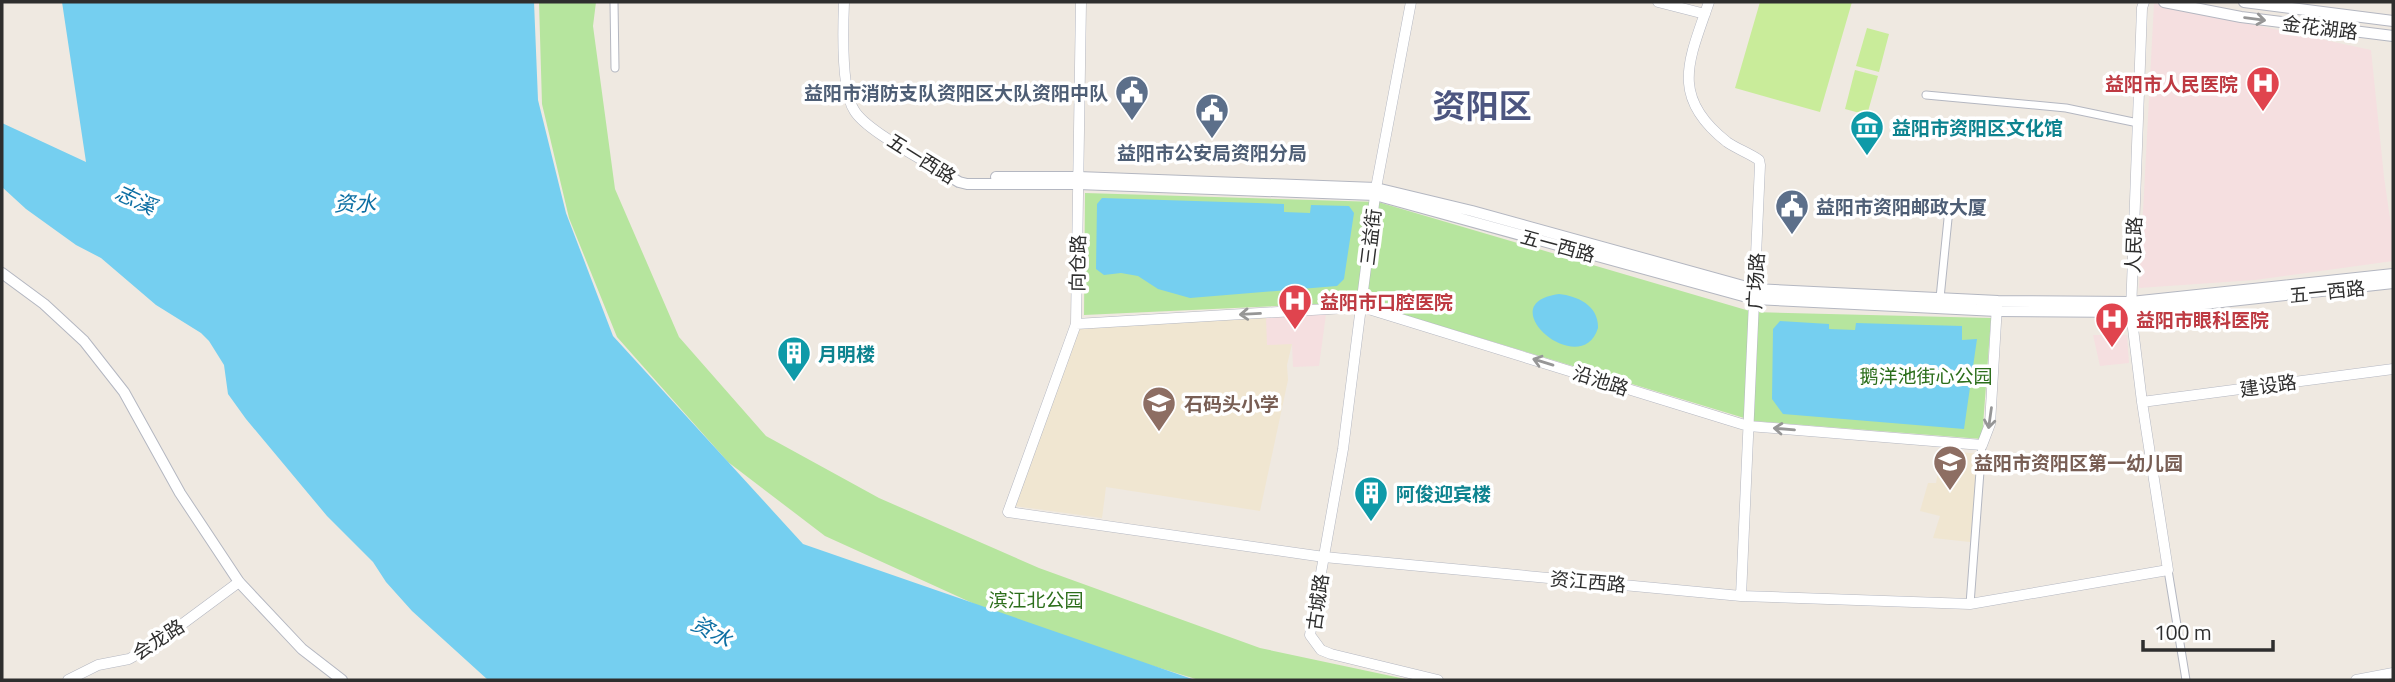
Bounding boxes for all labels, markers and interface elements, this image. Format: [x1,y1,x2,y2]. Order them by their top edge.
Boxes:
street label: 金花湖路 [2281,8,2359,46]
one-way arrow [2243,12,2266,25]
hospital icon: 益阳市人民医院 [2244,64,2282,113]
place label: 益阳市人民医院 [2105,69,2238,98]
public building icon: 益阳市消防支队资阳区大队资阳中队 [1113,73,1151,122]
place label: 益阳市消防支队资阳区大队资阳中队 [804,78,1108,107]
district label: 资阳区 [1433,81,1532,131]
public building icon: 益阳市公安局资阳分局 [1193,91,1231,140]
museum icon: 益阳市资阳区文化馆 [1848,108,1886,157]
place label: 益阳市资阳区文化馆 [1892,113,2063,142]
street label: 五一西路 [882,126,962,190]
place label: 益阳市公安局资阳分局 [1117,138,1307,167]
water label: 志溪 [110,176,164,223]
water label: 资水 [334,187,377,219]
public building icon: 益阳市资阳邮政大厦 [1773,187,1811,236]
place label: 益阳市资阳邮政大厦 [1816,192,1987,221]
street label: 三益街 [1352,207,1388,267]
street label: 人民路 [2118,216,2148,274]
street label: 五一西路 [1518,221,1598,269]
street label: 向仓路 [1062,234,1092,292]
street label: 广场路 [1739,252,1771,310]
street label: 五一西路 [2288,273,2366,309]
hospital icon: 益阳市口腔医院 [1276,282,1314,331]
place label: 益阳市口腔医院 [1320,287,1453,316]
hospital icon: 益阳市眼科医院 [2093,300,2131,349]
place label: 益阳市眼科医院 [2136,305,2269,334]
one-way arrow [1239,307,1262,320]
building icon: 月明楼 [775,334,813,383]
place label: 月明楼 [818,339,875,368]
one-way arrow [1532,354,1554,367]
street label: 沿池路 [1569,357,1633,403]
park label: 鹅洋池街心公园 [1859,361,1993,390]
street label: 建设路 [2238,367,2298,403]
school or university icon: 石码头小学 [1140,384,1178,433]
place label: 石码头小学 [1184,389,1279,418]
one-way arrow [1983,406,1996,429]
one-way arrow [1774,422,1796,435]
school or university icon: 益阳市资阳区第一幼儿园 [1931,443,1969,492]
place label: 益阳市资阳区第一幼儿园 [1974,448,2183,477]
building icon: 阿俊迎宾楼 [1352,474,1390,523]
place label: 阿俊迎宾楼 [1396,479,1491,508]
street label: 资江西路 [1549,563,1627,599]
street label: 古城路 [1299,572,1335,632]
park label: 滨江北公园 [988,585,1084,614]
water label: 资水 [686,607,739,655]
scale bar [2143,608,2272,652]
street label: 会龙路 [126,611,190,667]
text: 100 m [2154,616,2211,648]

